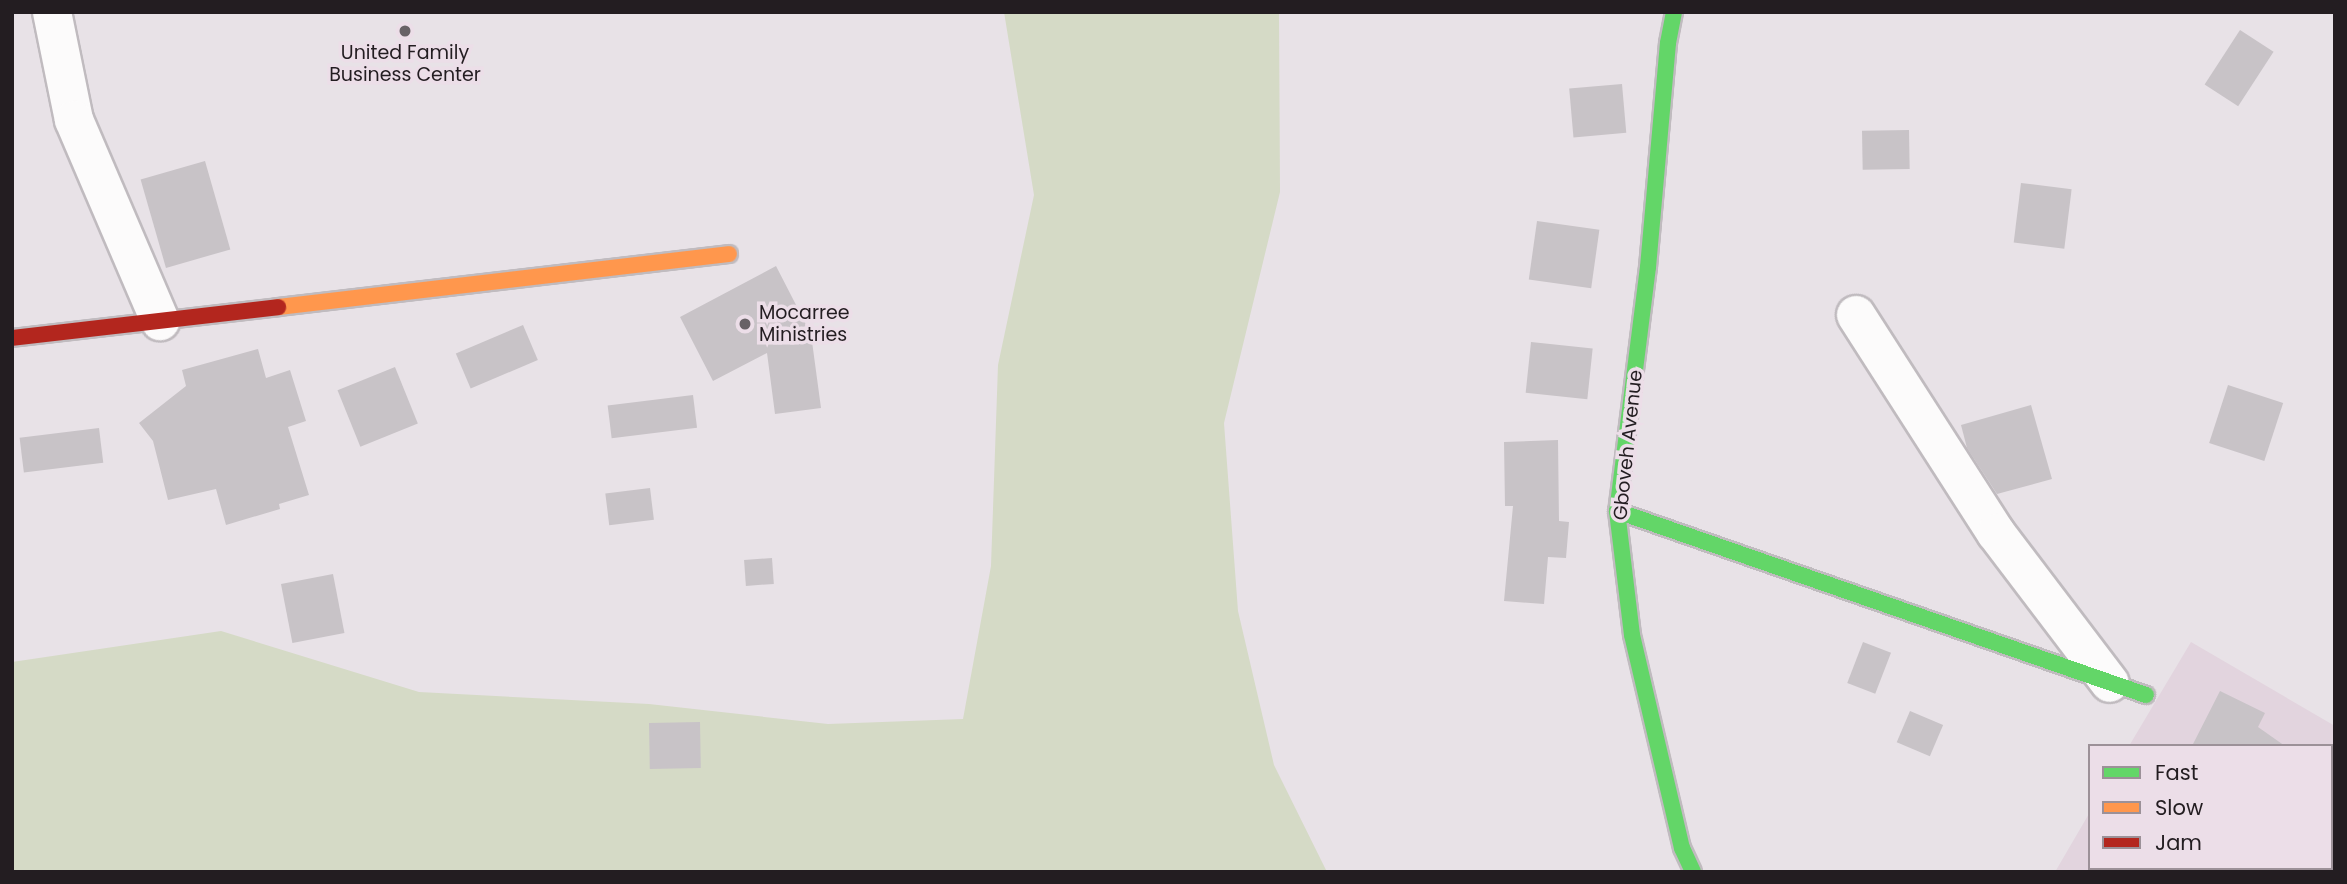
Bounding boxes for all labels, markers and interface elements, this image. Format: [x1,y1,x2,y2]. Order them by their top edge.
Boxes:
marker: United Family Business Center [397,23,413,39]
place label: United Family Business Center [329,42,481,86]
place label: Mocarree Ministries [759,302,850,346]
marker: Mocarree Ministries [737,316,753,332]
street label: Gboveh Avenue [1609,369,1647,521]
legend [2088,744,2333,870]
text: Fast [2155,758,2198,787]
text: Slow [2155,793,2203,822]
text: Jam [2155,828,2202,857]

